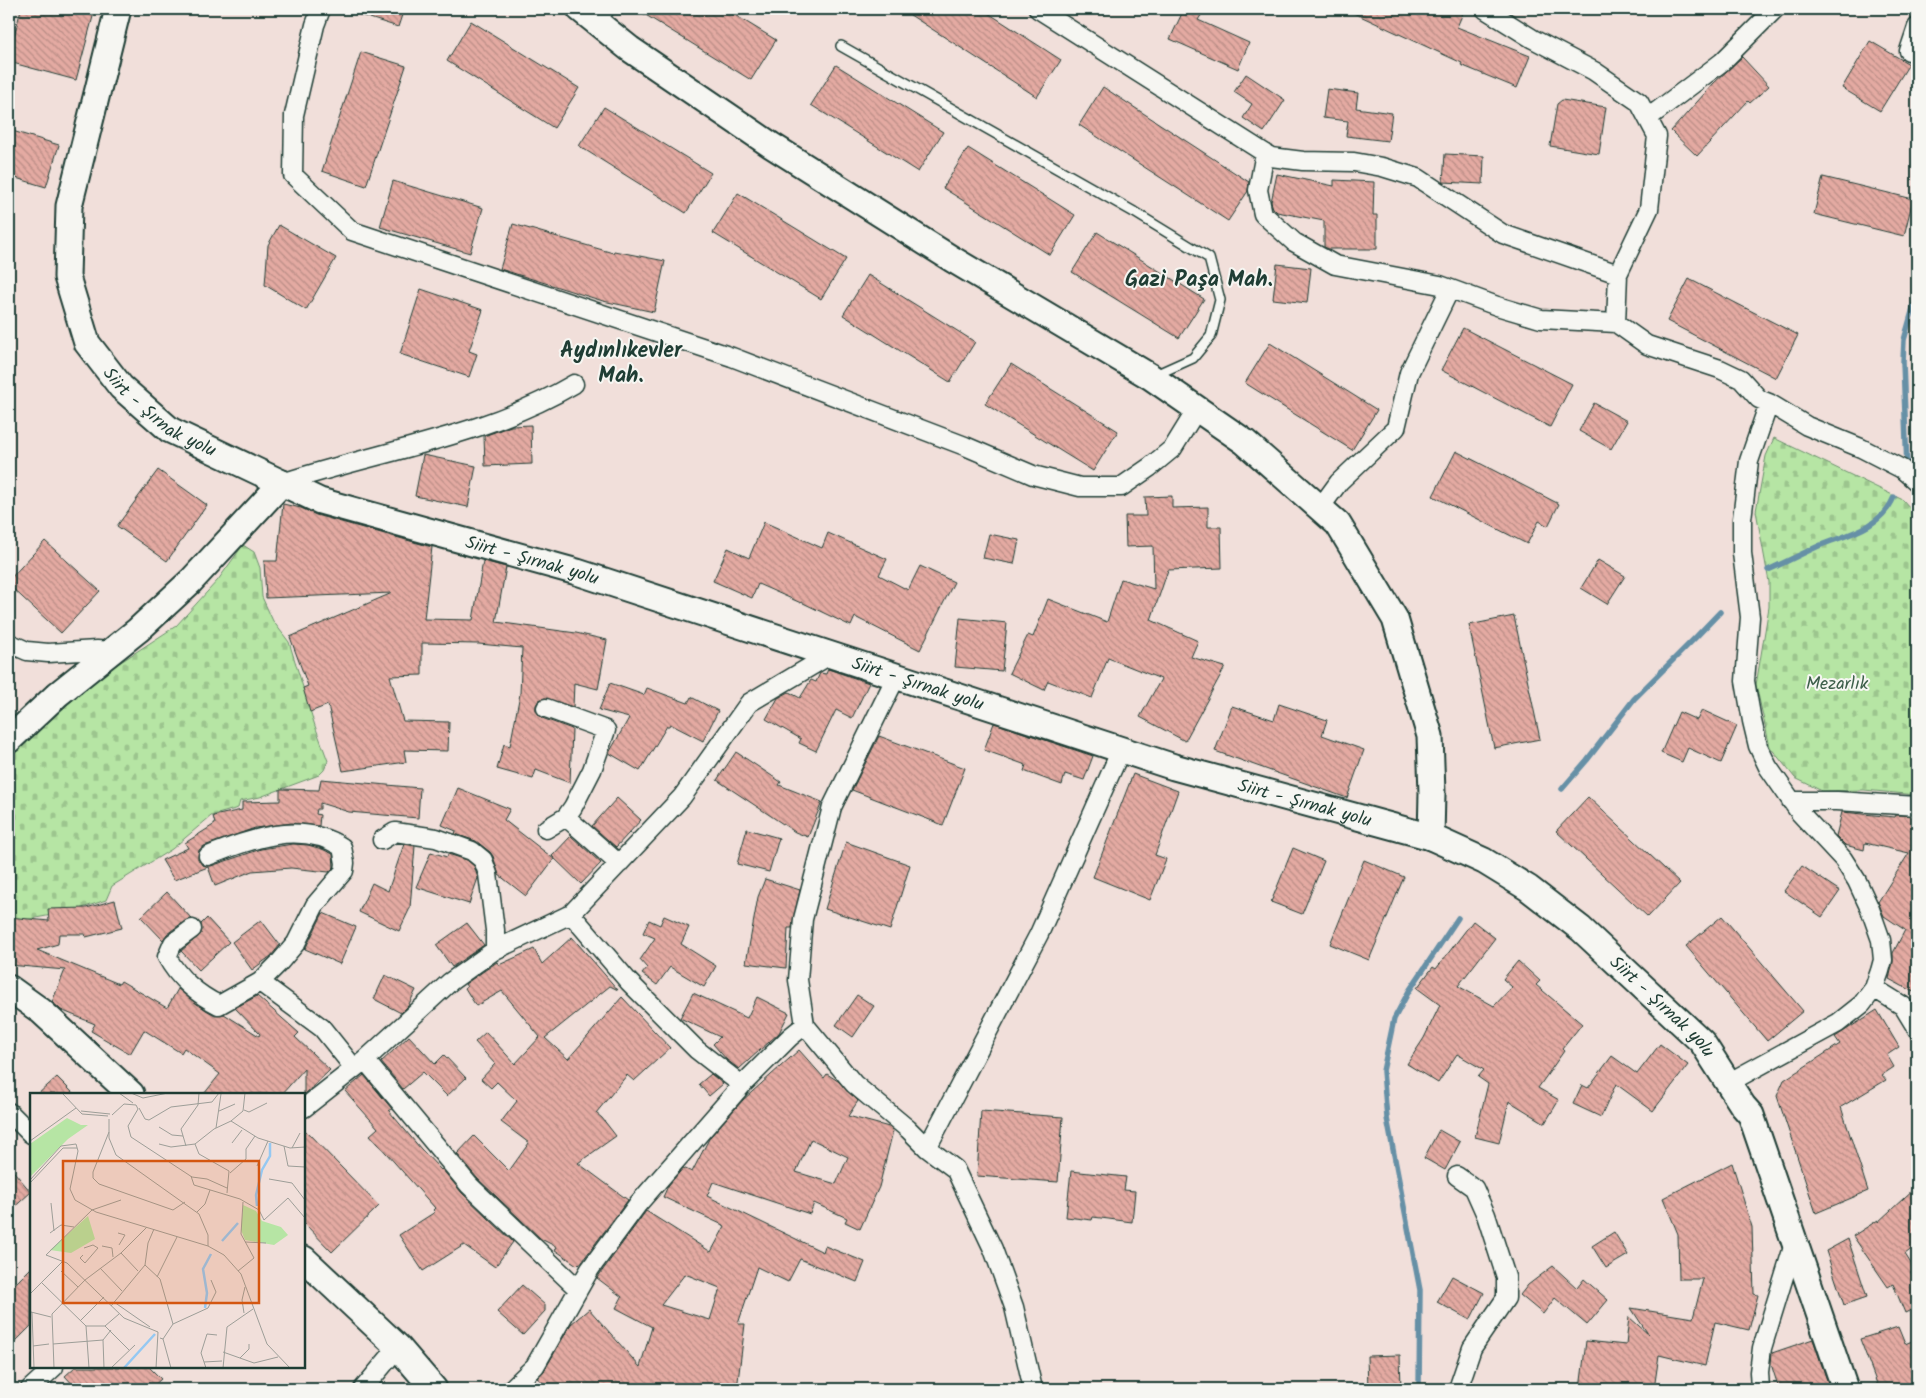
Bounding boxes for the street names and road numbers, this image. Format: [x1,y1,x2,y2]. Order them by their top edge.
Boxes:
street label: Siirt - Şırnak yolu [95,361,221,466]
street label: Siirt - Şırnak yolu [462,529,603,594]
street label: Siirt - Şırnak yolu [848,650,988,720]
street label: Siirt - Şırnak yolu [1234,772,1375,836]
street label: Siirt - Şırnak yolu [1602,949,1722,1064]

